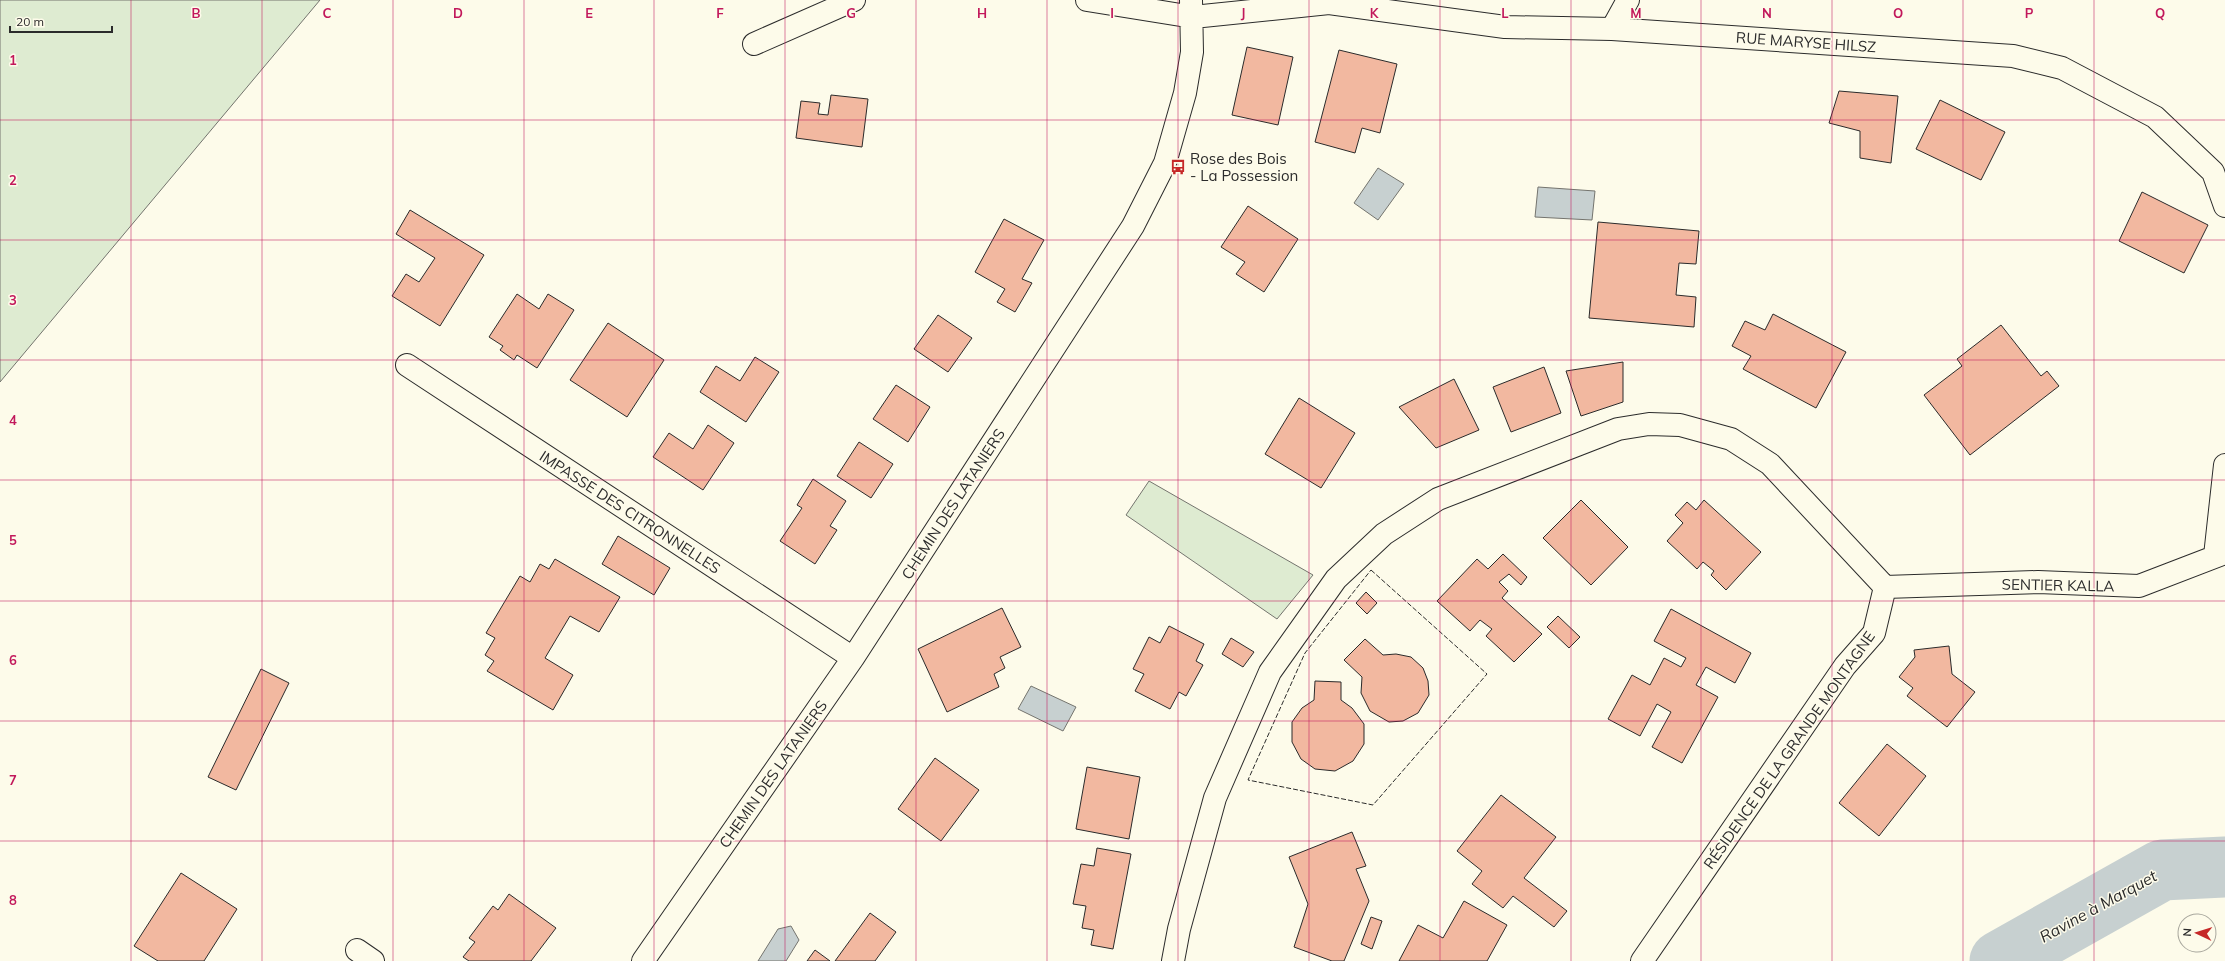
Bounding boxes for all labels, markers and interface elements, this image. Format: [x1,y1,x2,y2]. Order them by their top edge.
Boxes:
text: B [192,5,201,21]
text: C [323,5,332,21]
text: D [453,5,463,21]
text: E [585,5,593,21]
text: F [716,5,724,21]
text: G [846,5,856,21]
text: H [977,5,987,21]
text: I [1110,5,1114,21]
text: J [1241,5,1245,21]
text: K [1370,5,1380,21]
text: L [1501,5,1509,21]
text: M [1630,5,1642,21]
text: N [1762,5,1772,21]
text: O [1893,5,1903,21]
text: P [2025,5,2034,21]
text: Q [2155,5,2165,21]
scale bar [10,8,112,34]
text: 20 m [16,14,44,29]
street label: RUE MARYSE HILSZ [1735,28,1877,56]
text: 1 [9,52,17,68]
place label: Rose des Bois - La Possession [1190,149,1298,185]
bus stop icon: Rose des Bois - La Possession [1169,158,1187,176]
text: 2 [9,172,17,188]
text: 3 [9,292,17,308]
text: 4 [9,412,17,428]
street label: CHEMIN DES LATANIERS [897,425,1009,583]
street label: IMPASSE DES CITRONNELLES [536,446,724,578]
text: 5 [9,532,17,548]
street label: SENTIER KALLA [2002,575,2114,595]
street label: RÉSIDENCE DE LA GRANDE MONTAGNE [1699,627,1879,873]
text: 6 [9,652,17,668]
street label: CHEMIN DES LATANIERS [715,697,831,851]
text: 7 [9,772,17,788]
water label: Ravine à Marquet [2036,865,2161,947]
text: 8 [9,892,17,908]
north arrow [2177,913,2217,953]
text: N [2180,928,2194,937]

